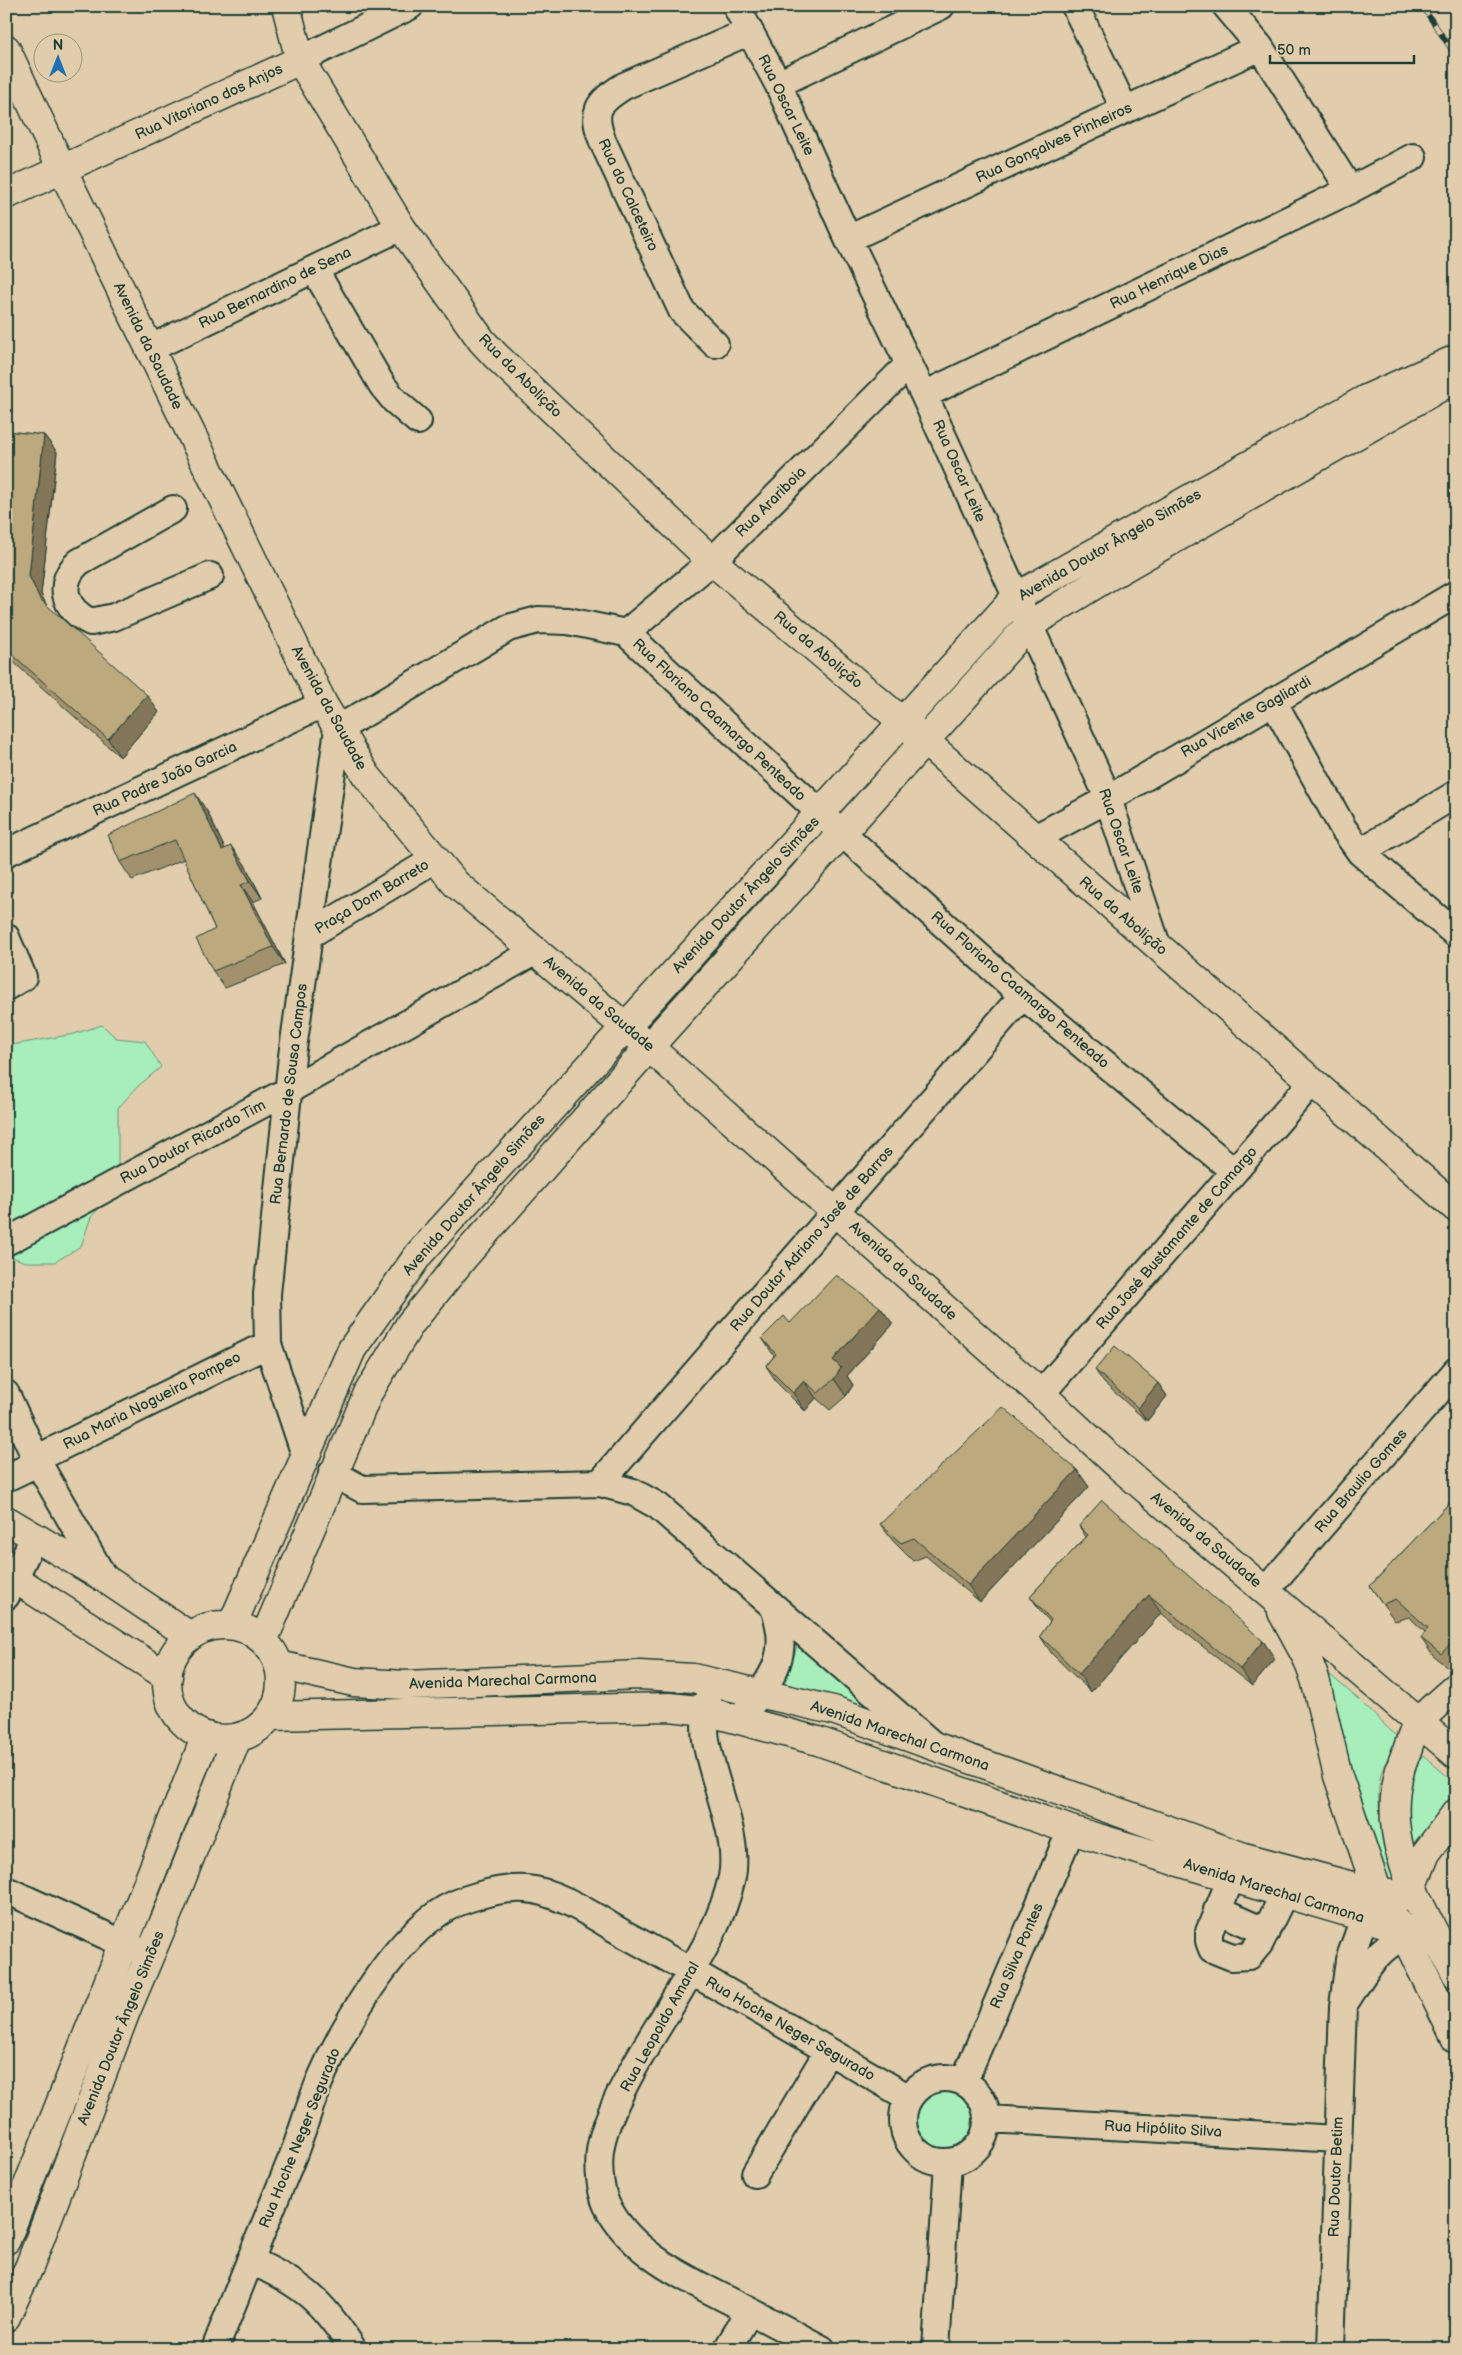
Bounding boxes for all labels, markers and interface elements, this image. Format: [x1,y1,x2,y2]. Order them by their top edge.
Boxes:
north arrow [32,32,82,82]
scale bar [1270,32,1413,64]
text: N [53,37,63,54]
text: 50 m [1277,41,1311,60]
street label: Rua Oscar Leite [753,51,819,159]
street label: Rua Vitoriano dos Anjos [132,59,286,145]
street label: Rua Gonçalves Pinheiros [973,98,1136,188]
street label: Rua do Calceteiro [594,136,662,254]
street label: Rua Henrique Dias [1107,240,1232,314]
street label: Rua Bernardino de Sena [196,243,354,333]
street label: Avenida da Saudade [109,279,187,413]
street label: Rua da Abolição [474,330,566,422]
street label: Rua Oscar Leite [928,417,990,525]
street label: Rua Arariboia [732,463,810,541]
street label: Avenida Doutor Ângelo Simões [1015,485,1205,605]
street label: Rua da Abolição [769,607,867,693]
street label: Rua Floriano Caamargo Penteado [628,634,810,806]
street label: Avenida da Saudade [287,643,371,774]
street label: Rua Vicente Gagliardi [1177,672,1315,762]
street label: Rua Padre João Garcia [90,737,240,821]
street label: Rua Oscar Leite [1094,786,1148,896]
street label: Avenida Doutor Ângelo Simões [668,812,824,977]
street label: Praça Dom Barreto [311,855,433,939]
street label: Rua da Abolição [1075,872,1171,960]
street label: Rua Floriano Caamargo Penteado [927,907,1113,1073]
street label: Avenida da Saudade [540,952,658,1056]
street label: Rua Bernardo de Sousa Campos [266,982,312,1206]
street label: Rua Doutor Ricardo Tim [117,1096,269,1188]
street label: Avenida Doutor Ângelo Simões [399,1110,550,1280]
street label: Rua Doutor Adriano José de Barros [726,1142,898,1336]
street label: Rua José Bustamante de Camargo [1092,1143,1262,1333]
street label: Avenida da Saudade [845,1217,961,1325]
street label: Rua Maria Nogueira Pompeo [60,1348,244,1454]
street label: Rua Braulio Gomes [1311,1425,1412,1537]
street label: Avenida da Saudade [1147,1488,1265,1592]
street label: Avenida Marechal Carmona [409,1668,597,1694]
street label: Avenida Marechal Carmona [808,1696,992,1776]
street label: Avenida Marechal Carmona [1181,1854,1367,1928]
street label: Rua Silva Pontes [986,1900,1048,2012]
street label: Avenida Doutor Ângelo Simões [73,1928,169,2128]
street label: Rua Leopoldo Amaral [616,1959,704,2095]
street label: Rua Hoche Neger Segurado [702,1973,878,2085]
street label: Rua Hoche Neger Segurado [255,2045,345,2231]
street label: Rua Hipólito Silva [1104,2116,1222,2142]
street label: Rua Doutor Betim [1324,2116,1348,2238]

